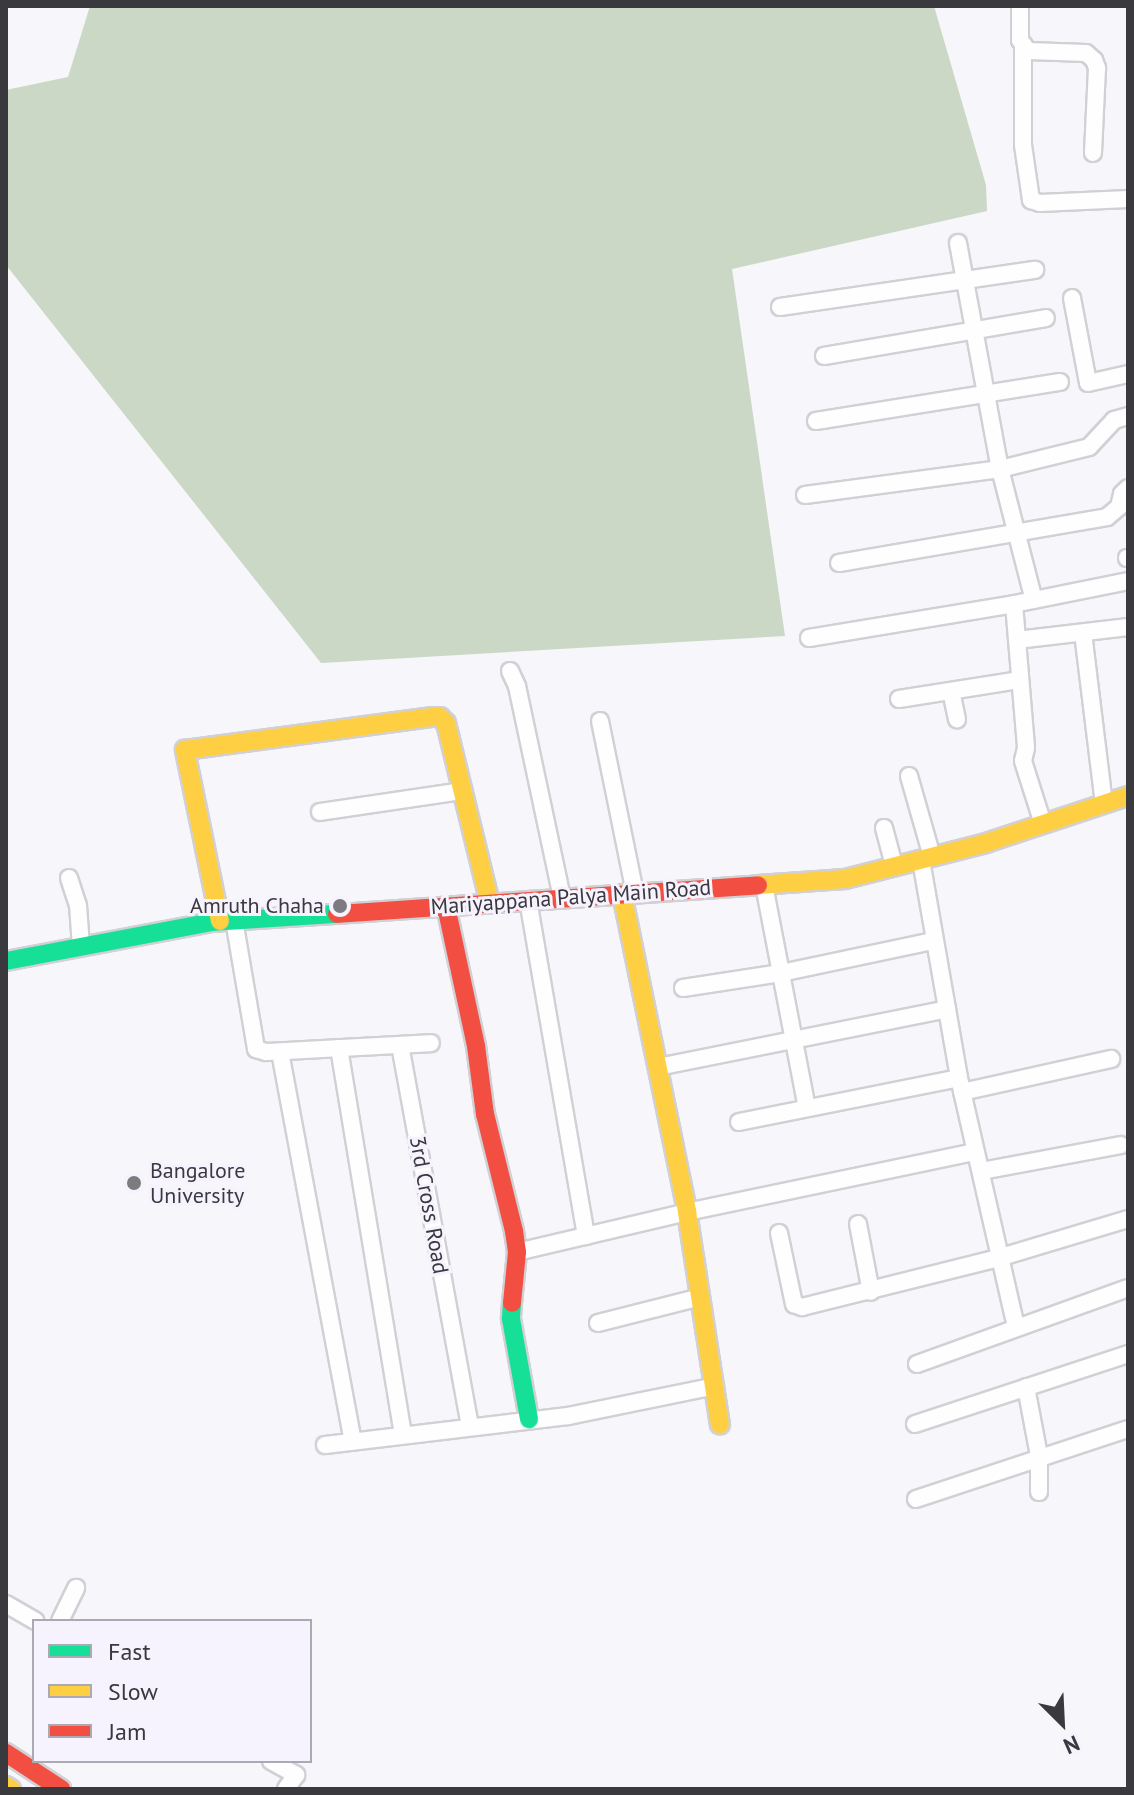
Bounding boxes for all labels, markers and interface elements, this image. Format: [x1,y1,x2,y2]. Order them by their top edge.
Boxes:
street label: Mariyappana Palya Main Road [430,874,712,920]
place label: Amruth Chaha [190,893,324,919]
marker: Amruth Chaha [331,897,349,915]
street label: 3rd Cross Road [404,1134,454,1276]
place label: Bangalore University [150,1157,245,1208]
marker: Bangalore University [125,1174,143,1192]
legend [32,1619,312,1763]
text: Fast [108,1636,151,1667]
text: Slow [108,1676,158,1707]
north arrow [1022,1683,1102,1763]
text: Jam [108,1716,146,1747]
text: N [1059,1729,1084,1761]

